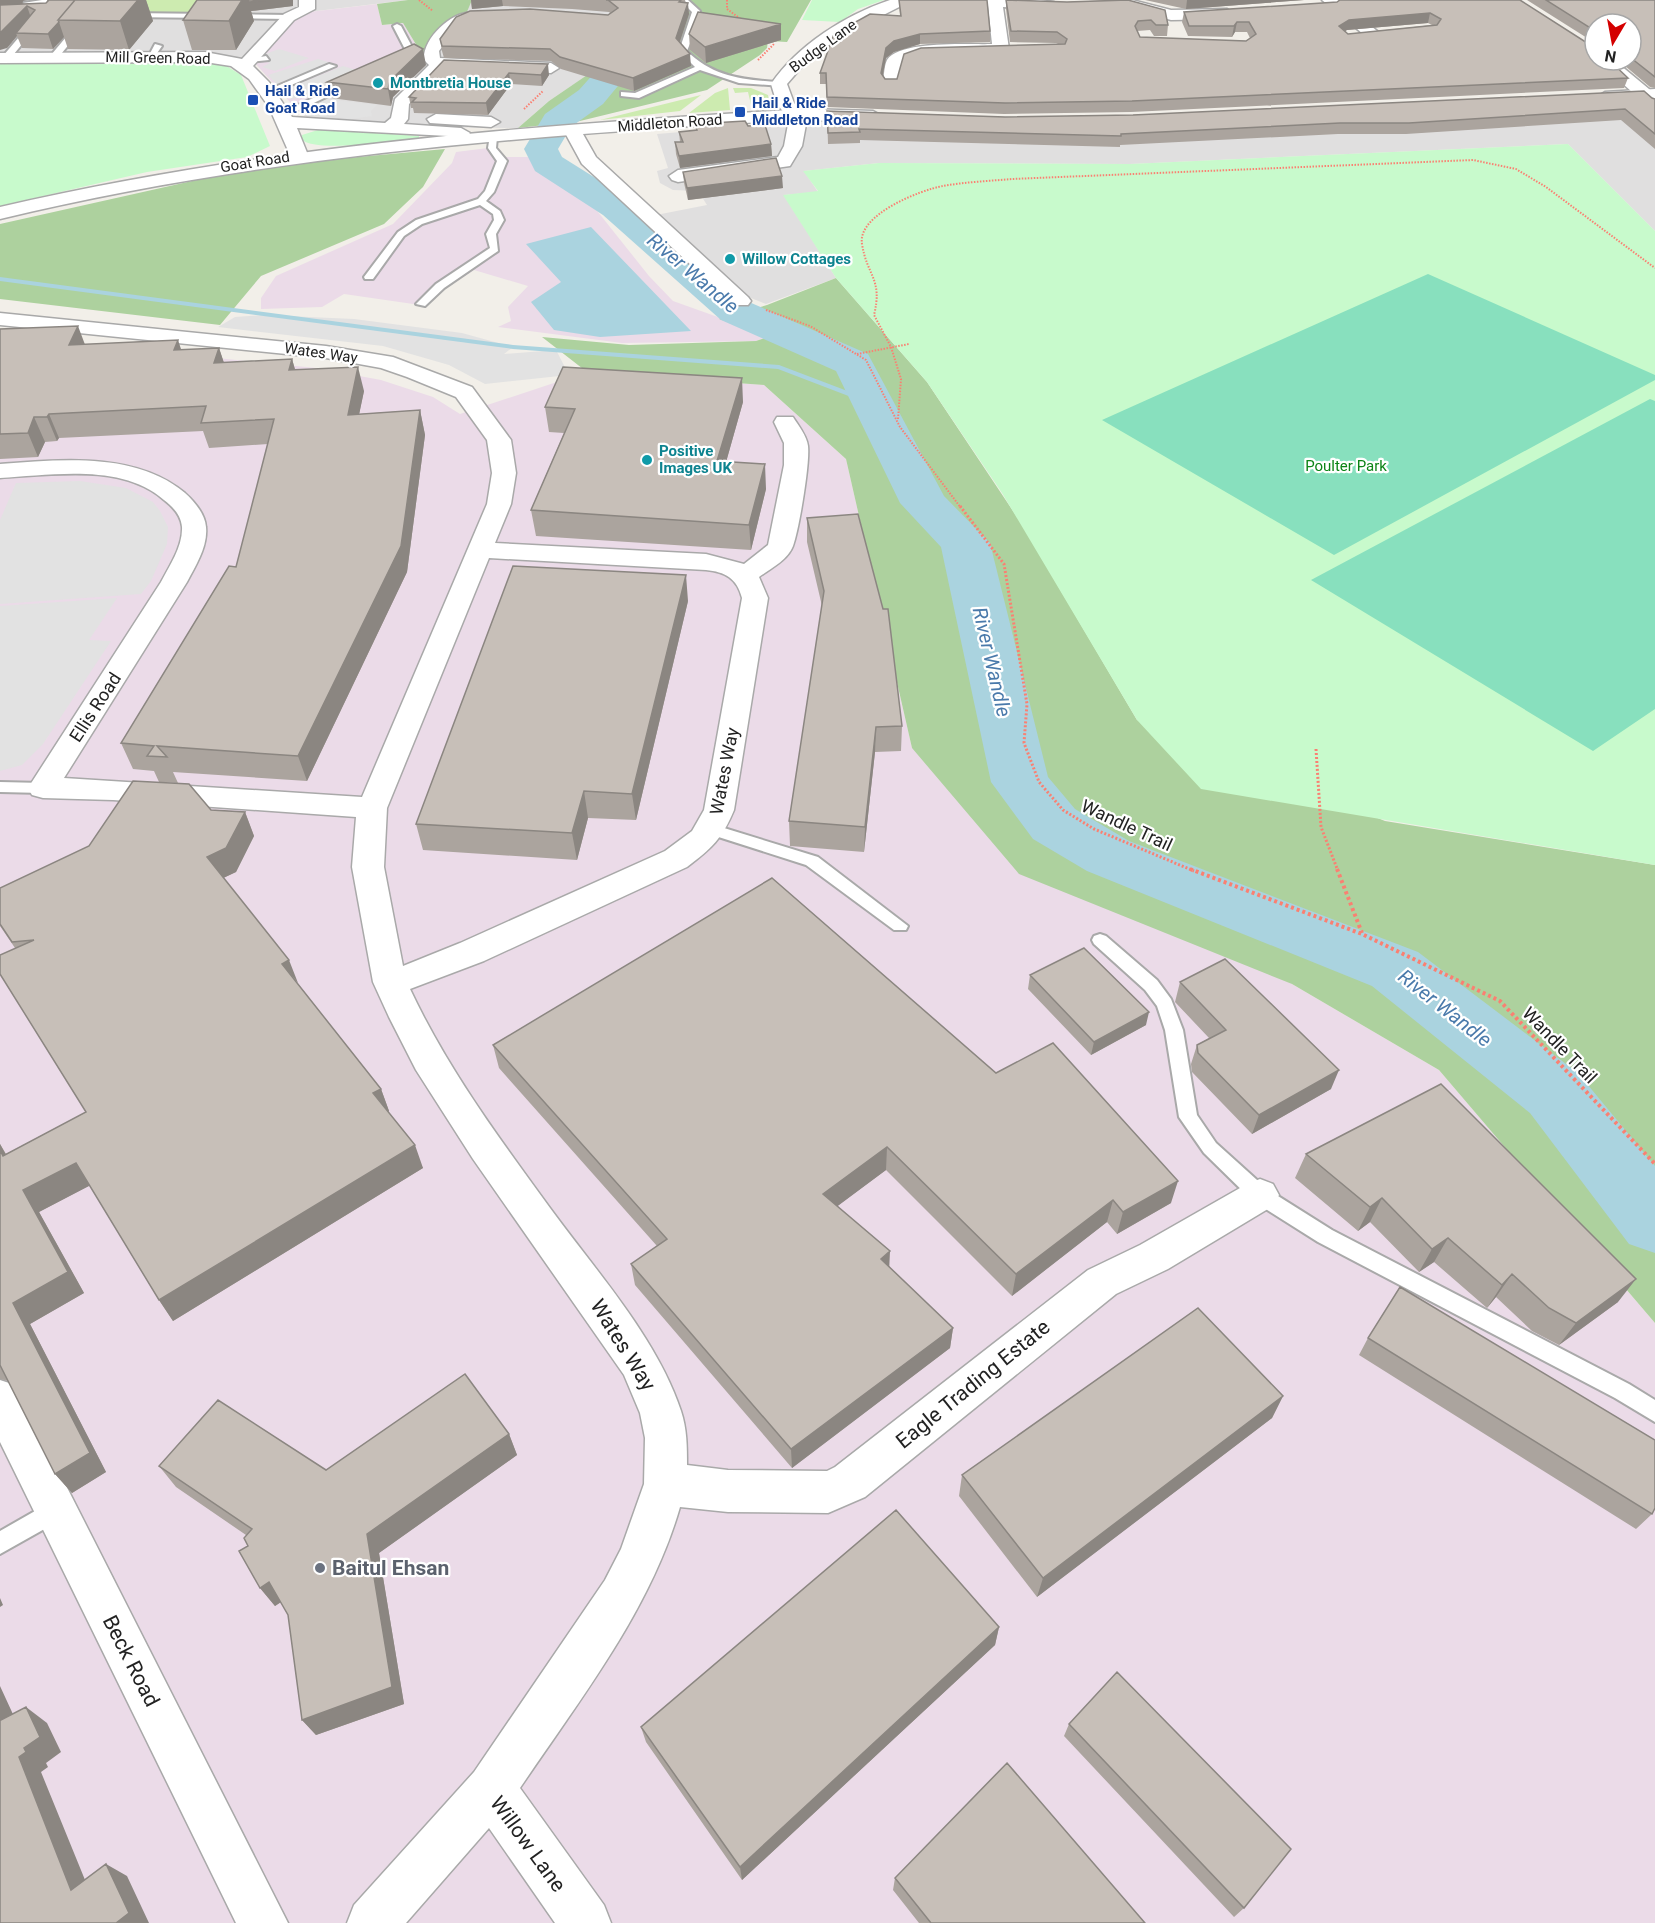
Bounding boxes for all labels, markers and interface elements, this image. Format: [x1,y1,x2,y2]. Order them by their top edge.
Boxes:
north arrow [1583,12,1643,72]
street label: Budge Lane [786,16,860,76]
text: N [1603,46,1618,67]
street label: Mill Green Road [105,48,211,68]
place label: Montbretia House [390,74,511,92]
marker: Montbretia House [371,76,385,90]
place label: Hail & Ride Goat Road [265,82,339,117]
marker: Hail & Ride Goat Road [246,93,260,107]
place label: Hail & Ride Middleton Road [752,94,858,129]
marker: Hail & Ride Middleton Road [733,105,747,119]
street label: Middleton Road [617,110,723,136]
street label: Goat Road [219,148,291,176]
water label: River Wandle [642,228,744,318]
place label: Willow Cottages [742,250,851,268]
marker: Willow Cottages [723,252,737,266]
street label: Wates Way [283,339,359,367]
place label: Positive Images UK [659,442,732,477]
marker: Positive Images UK [640,453,654,467]
park label: Poulter Park [1305,457,1387,475]
water label: River Wandle [968,605,1016,719]
street label: Ellis Road [65,668,125,746]
street label: Wates Way [705,725,743,816]
street label: Wandle Trail [1078,795,1176,855]
water label: River Wandle [1394,964,1496,1052]
street label: Wandle Trail [1518,1002,1602,1088]
street label: Wates Way [585,1295,661,1395]
street label: Eagle Trading Estate [891,1315,1055,1453]
place label: Baitul Ehsan [332,1556,449,1580]
marker: Baitul Ehsan [313,1561,327,1575]
street label: Beck Road [98,1611,164,1711]
street label: Willow Lane [485,1791,571,1897]

